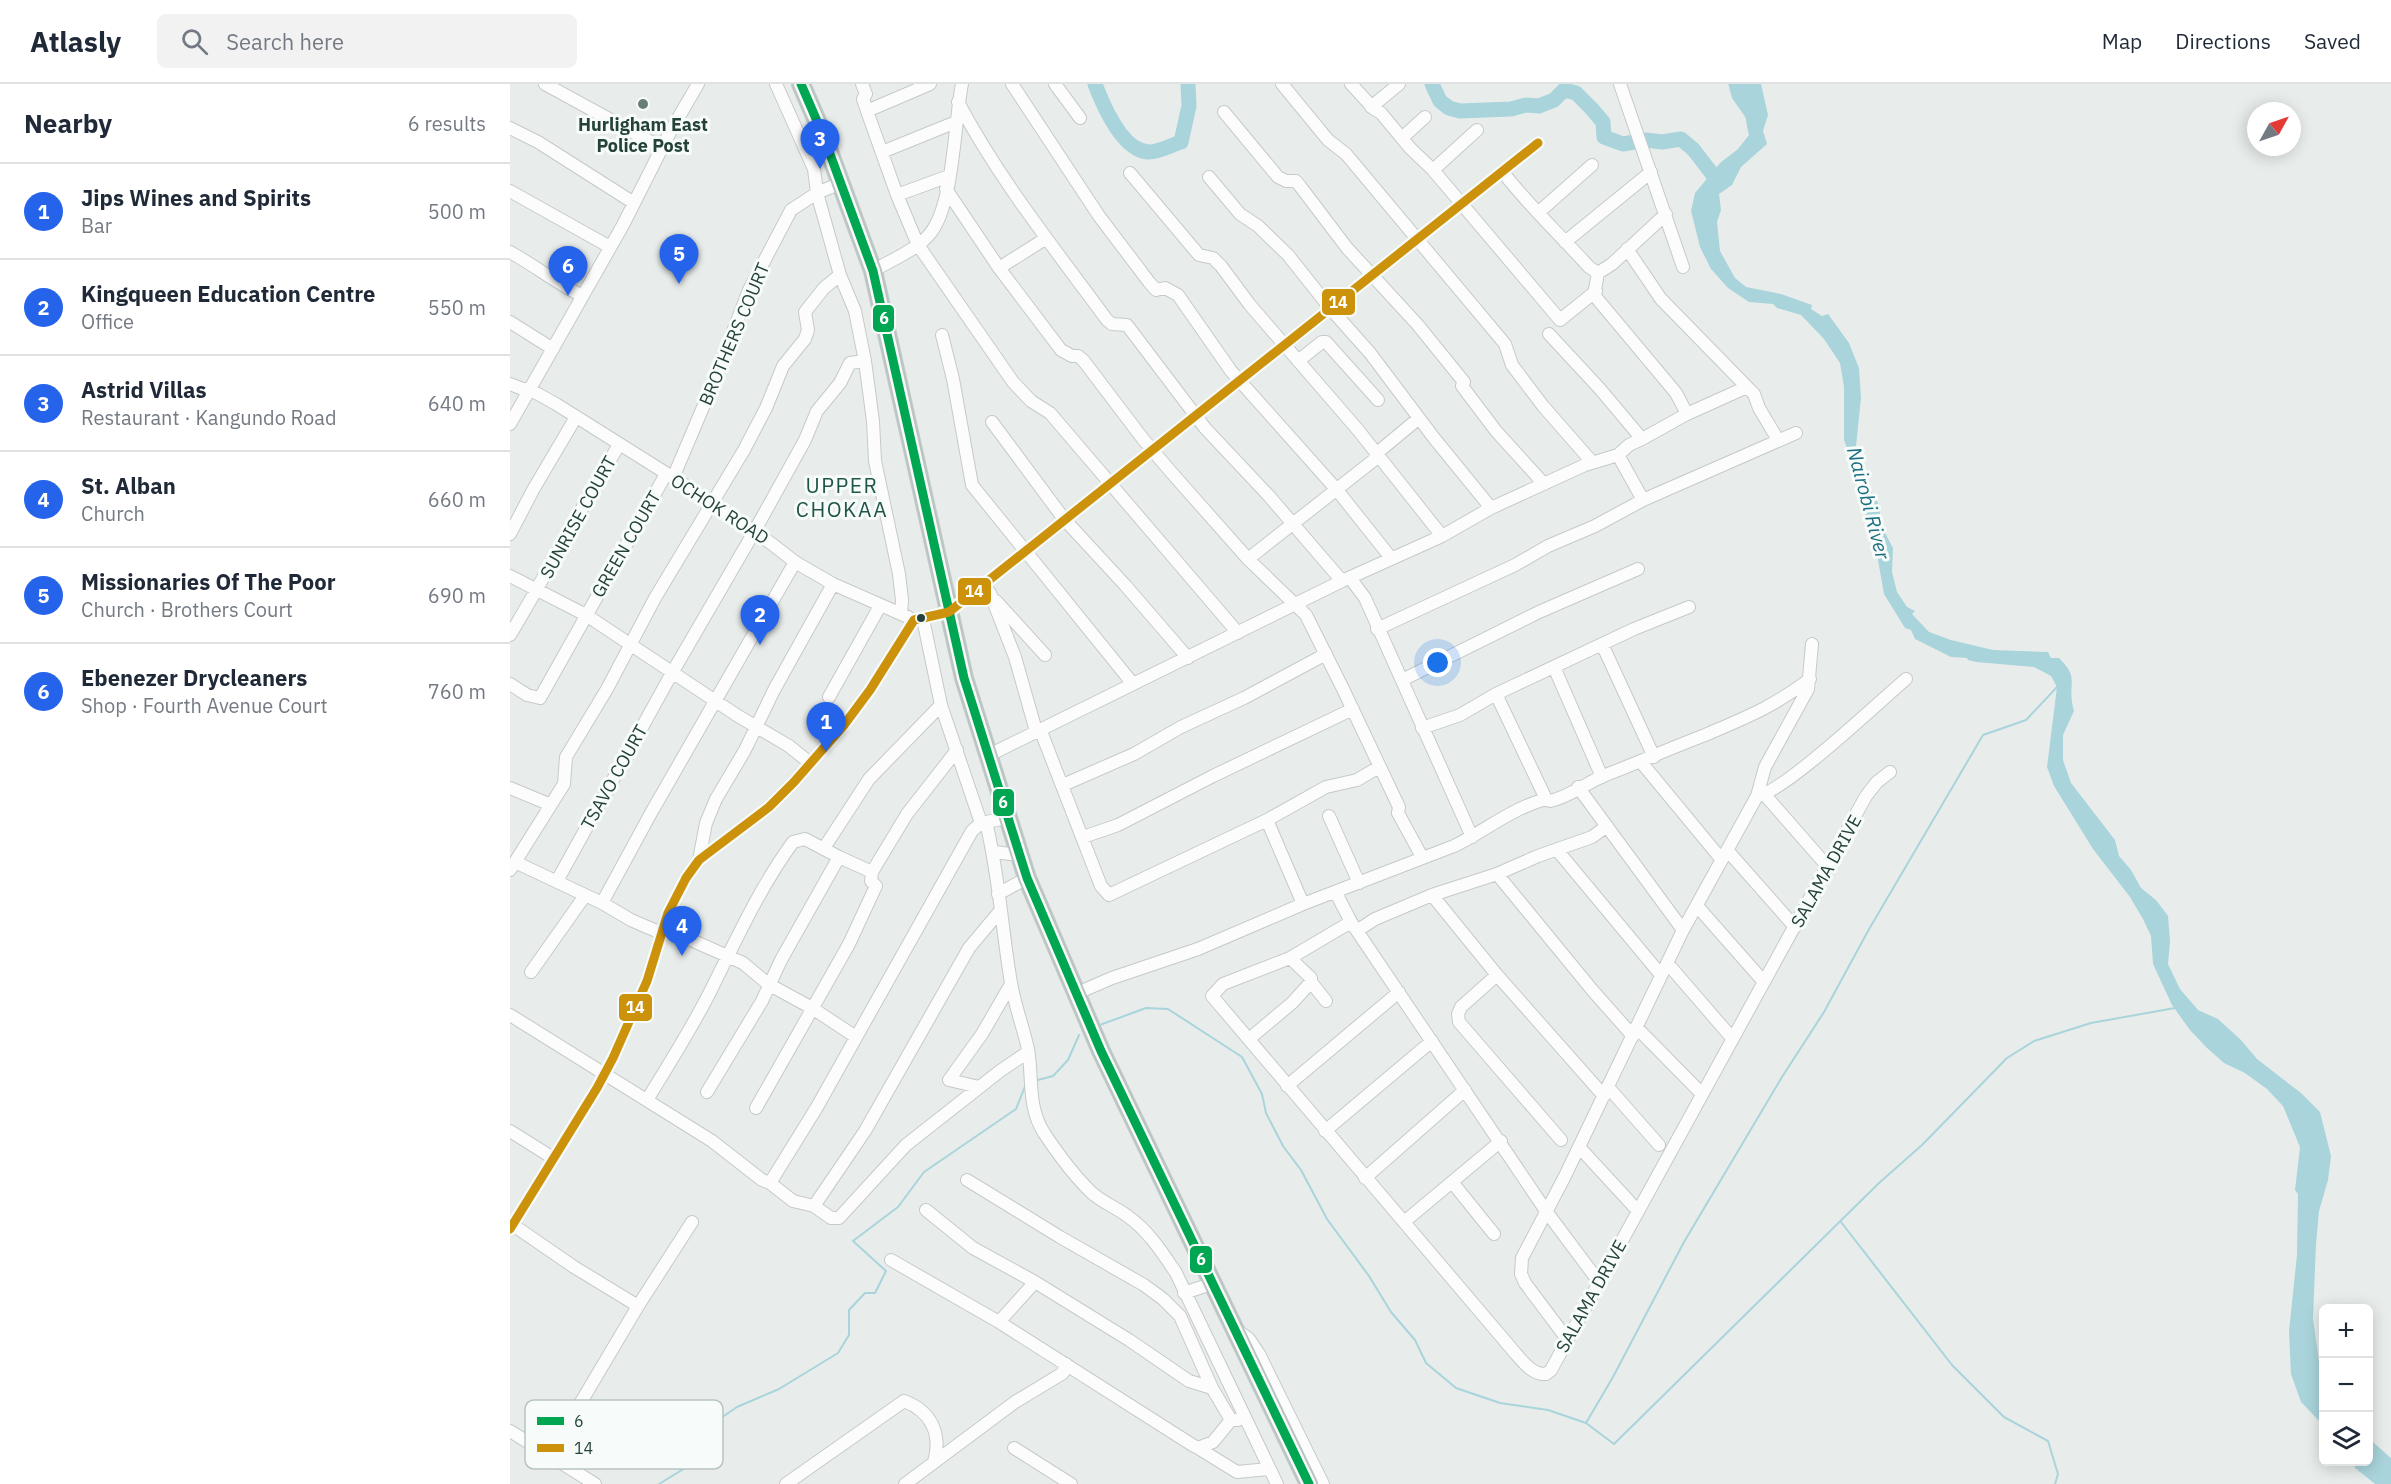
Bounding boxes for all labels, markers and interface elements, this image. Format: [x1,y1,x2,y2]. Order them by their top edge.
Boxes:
search box [157,14,577,68]
text: Atlasly [30,23,121,60]
icon: search [178,25,211,58]
text: Search here [226,27,344,56]
text: Map [2102,27,2142,55]
text: Directions [2175,27,2271,55]
text: Saved [2304,27,2361,55]
marker: Hurligham East Police Post [636,97,650,111]
north arrow [2247,102,2301,156]
text: Nearby [24,106,112,140]
text: 6 results [408,110,486,137]
place label: Hurligham East Police Post [578,113,708,157]
pin: 3 [800,120,840,169]
text: Jips Wines and Spirits [81,183,311,212]
text: 1 [38,198,50,225]
text: 500 m [428,198,486,225]
text: Bar [81,212,112,239]
pin: 5 [660,234,698,284]
pin: 6 [548,246,588,296]
street label: BROTHERS COURT [694,259,774,409]
text: Kingqueen Education Centre [81,279,375,308]
line badge: 14 [1321,288,1356,316]
text: 14 [1328,292,1348,312]
text: 2 [38,294,50,321]
text: 550 m [428,294,486,321]
line badge: 6 [872,304,895,333]
text: Office [81,308,134,335]
text: 6 [879,308,889,328]
text: Astrid Villas [81,375,207,404]
text: 3 [38,390,50,417]
text: 640 m [428,390,486,417]
text: Restaurant · Kangundo Road [81,404,337,431]
water label: Nairobi River [1841,444,1897,563]
street label: SUNRISE COURT [535,452,621,582]
street label: OCHOK ROAD [667,469,773,549]
text: St. Alban [81,471,176,500]
district label: UPPER CHOKAA [796,471,888,523]
text: 4 [38,486,50,513]
text: 660 m [428,486,486,513]
street label: GREEN COURT [586,487,666,601]
text: Church [81,500,145,527]
text: Missionaries Of The Poor [81,567,336,596]
line badge: 14 [957,577,992,606]
text: 14 [964,581,984,601]
text: 5 [38,582,50,609]
text: 690 m [428,582,486,609]
text: Church · Brothers Court [81,596,293,623]
pin: 2 [740,596,780,645]
unlabelled marker [915,612,927,624]
your location [1423,648,1452,677]
text: Ebenezer Drycleaners [81,663,307,692]
text: 6 [38,678,50,705]
text: 760 m [428,678,486,705]
text: Shop · Fourth Avenue Court [81,692,327,719]
pin: 1 [806,702,846,752]
street label: TSAVO COURT [576,721,652,833]
line badge: 6 [992,788,1015,817]
text: 6 [998,792,1008,812]
street label: SALAMA DRIVE [1786,811,1866,931]
pin: 4 [662,906,702,956]
line badge: 14 [618,993,653,1022]
text: 14 [625,997,645,1017]
street label: SALAMA DRIVE [1551,1236,1631,1356]
line badge: 6 [1189,1245,1213,1274]
text: 6 [1196,1249,1206,1269]
map controls [2319,1304,2373,1466]
button: + [2319,1304,2373,1358]
button: − [2319,1358,2373,1412]
legend [525,1400,723,1469]
text: 6 [574,1411,584,1431]
button: layers [2319,1412,2373,1466]
text: 14 [574,1438,593,1458]

